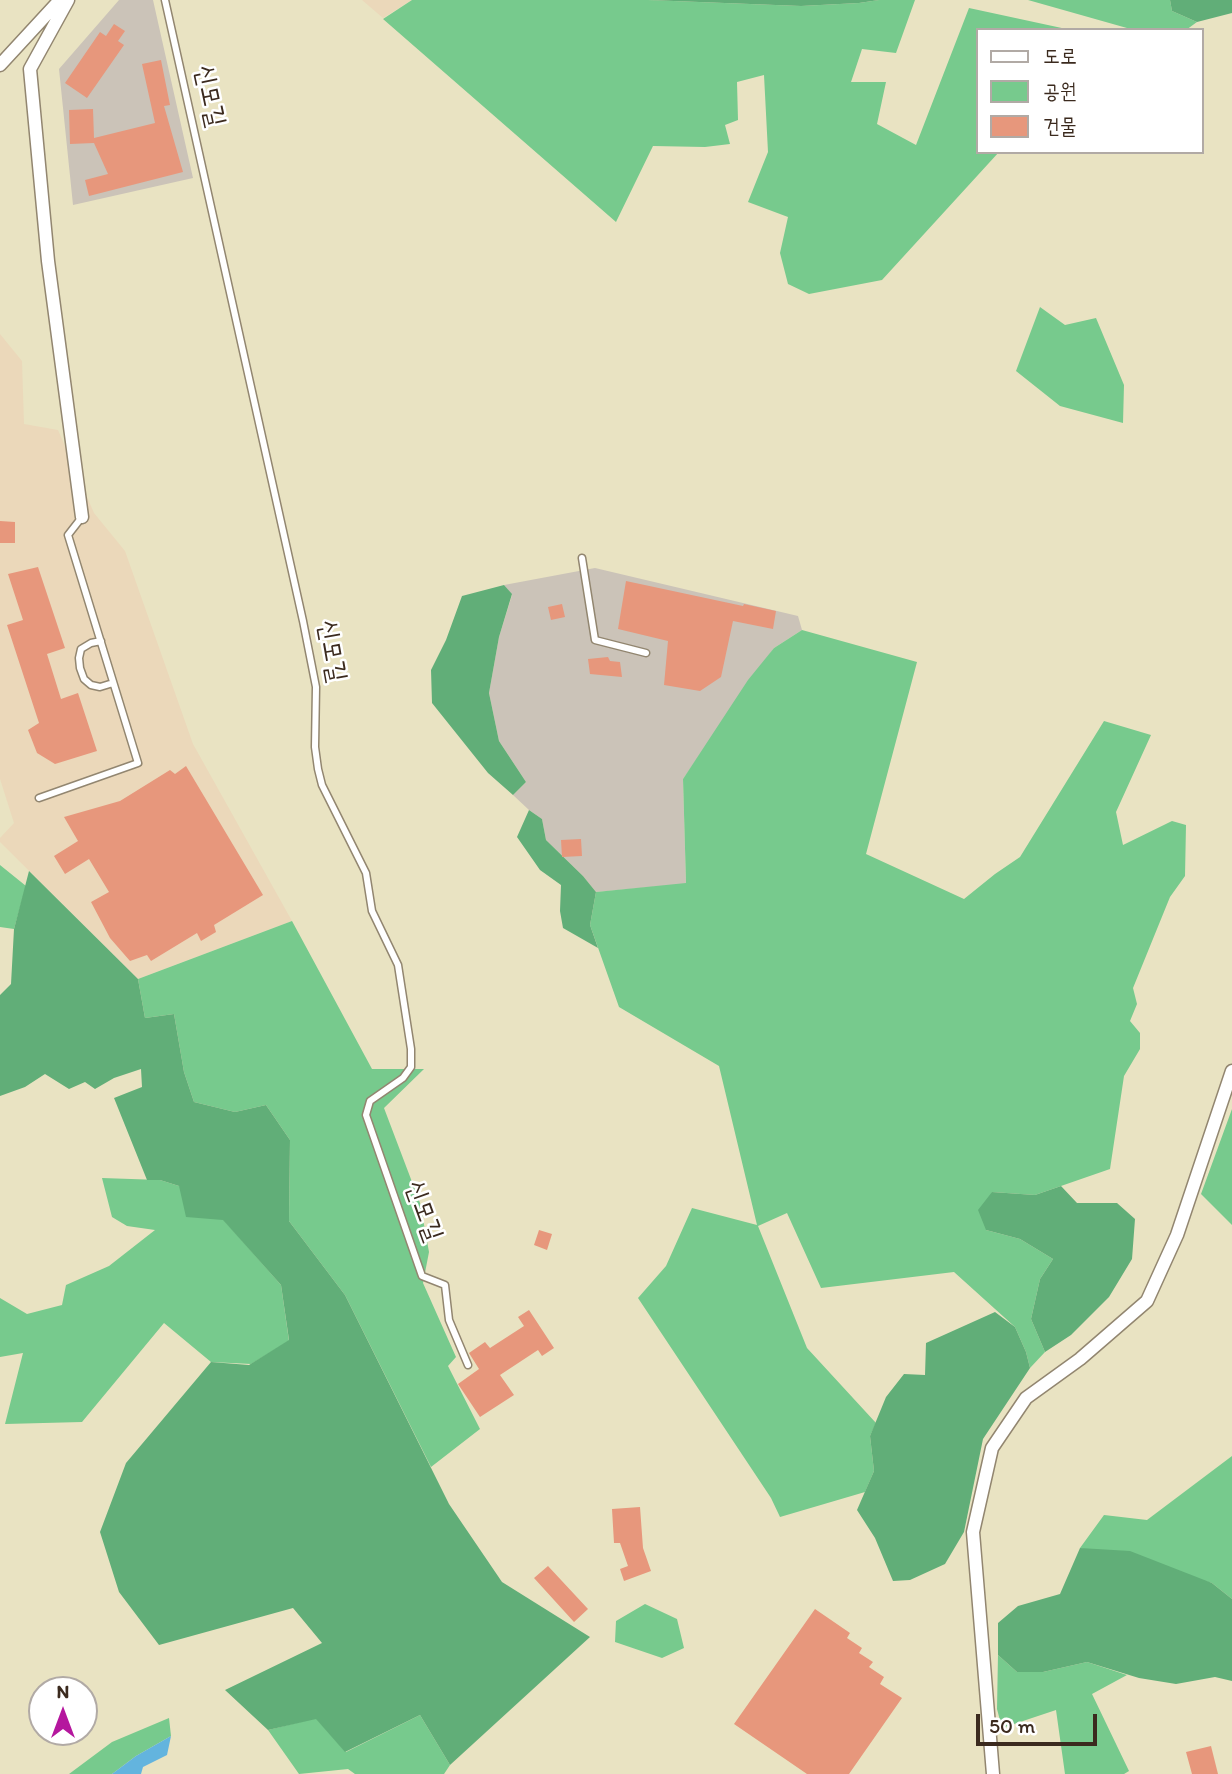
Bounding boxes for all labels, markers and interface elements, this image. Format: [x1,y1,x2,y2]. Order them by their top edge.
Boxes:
legend [976,28,1204,154]
text: 도로 [1043,43,1077,68]
street label: 신모길 [187,62,231,130]
text: 공원 [1043,78,1077,103]
text: 건물 [1043,113,1077,138]
street label: 신모길 [310,617,352,685]
street label: 신모길 [398,1176,448,1246]
north arrow [28,1676,98,1746]
text: N [57,1680,69,1703]
scale bar [980,1700,1101,1744]
text: 50 m [989,1713,1035,1738]

